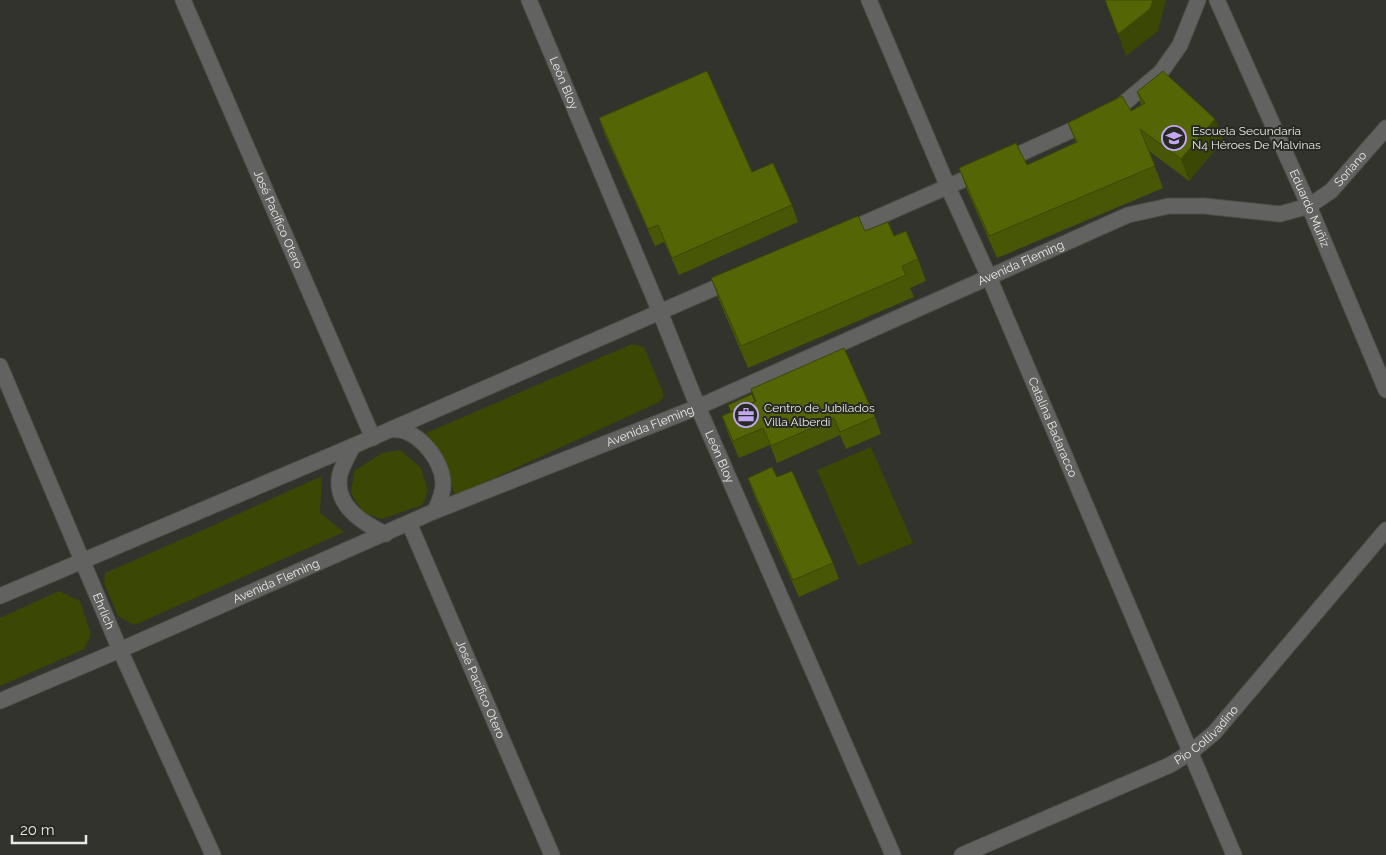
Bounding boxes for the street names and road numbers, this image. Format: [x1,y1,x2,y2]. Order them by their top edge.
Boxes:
street label: León Bloy [547,55,581,112]
street label: Soriano [1331,148,1369,189]
street label: Eduardo Muñiz [1287,167,1332,249]
street label: José Pacífico Otero [251,168,306,271]
street label: Avenida Fleming [975,238,1066,288]
street label: Catalina Badaracco [1025,375,1080,479]
street label: Avenida Fleming [604,402,696,450]
street label: León Bloy [702,428,737,486]
street label: Avenida Fleming [231,556,322,606]
street label: Ehrlich [90,591,117,631]
street label: José Pacífico Otero [453,638,508,741]
street label: Pio Collivadino [1172,703,1241,768]

